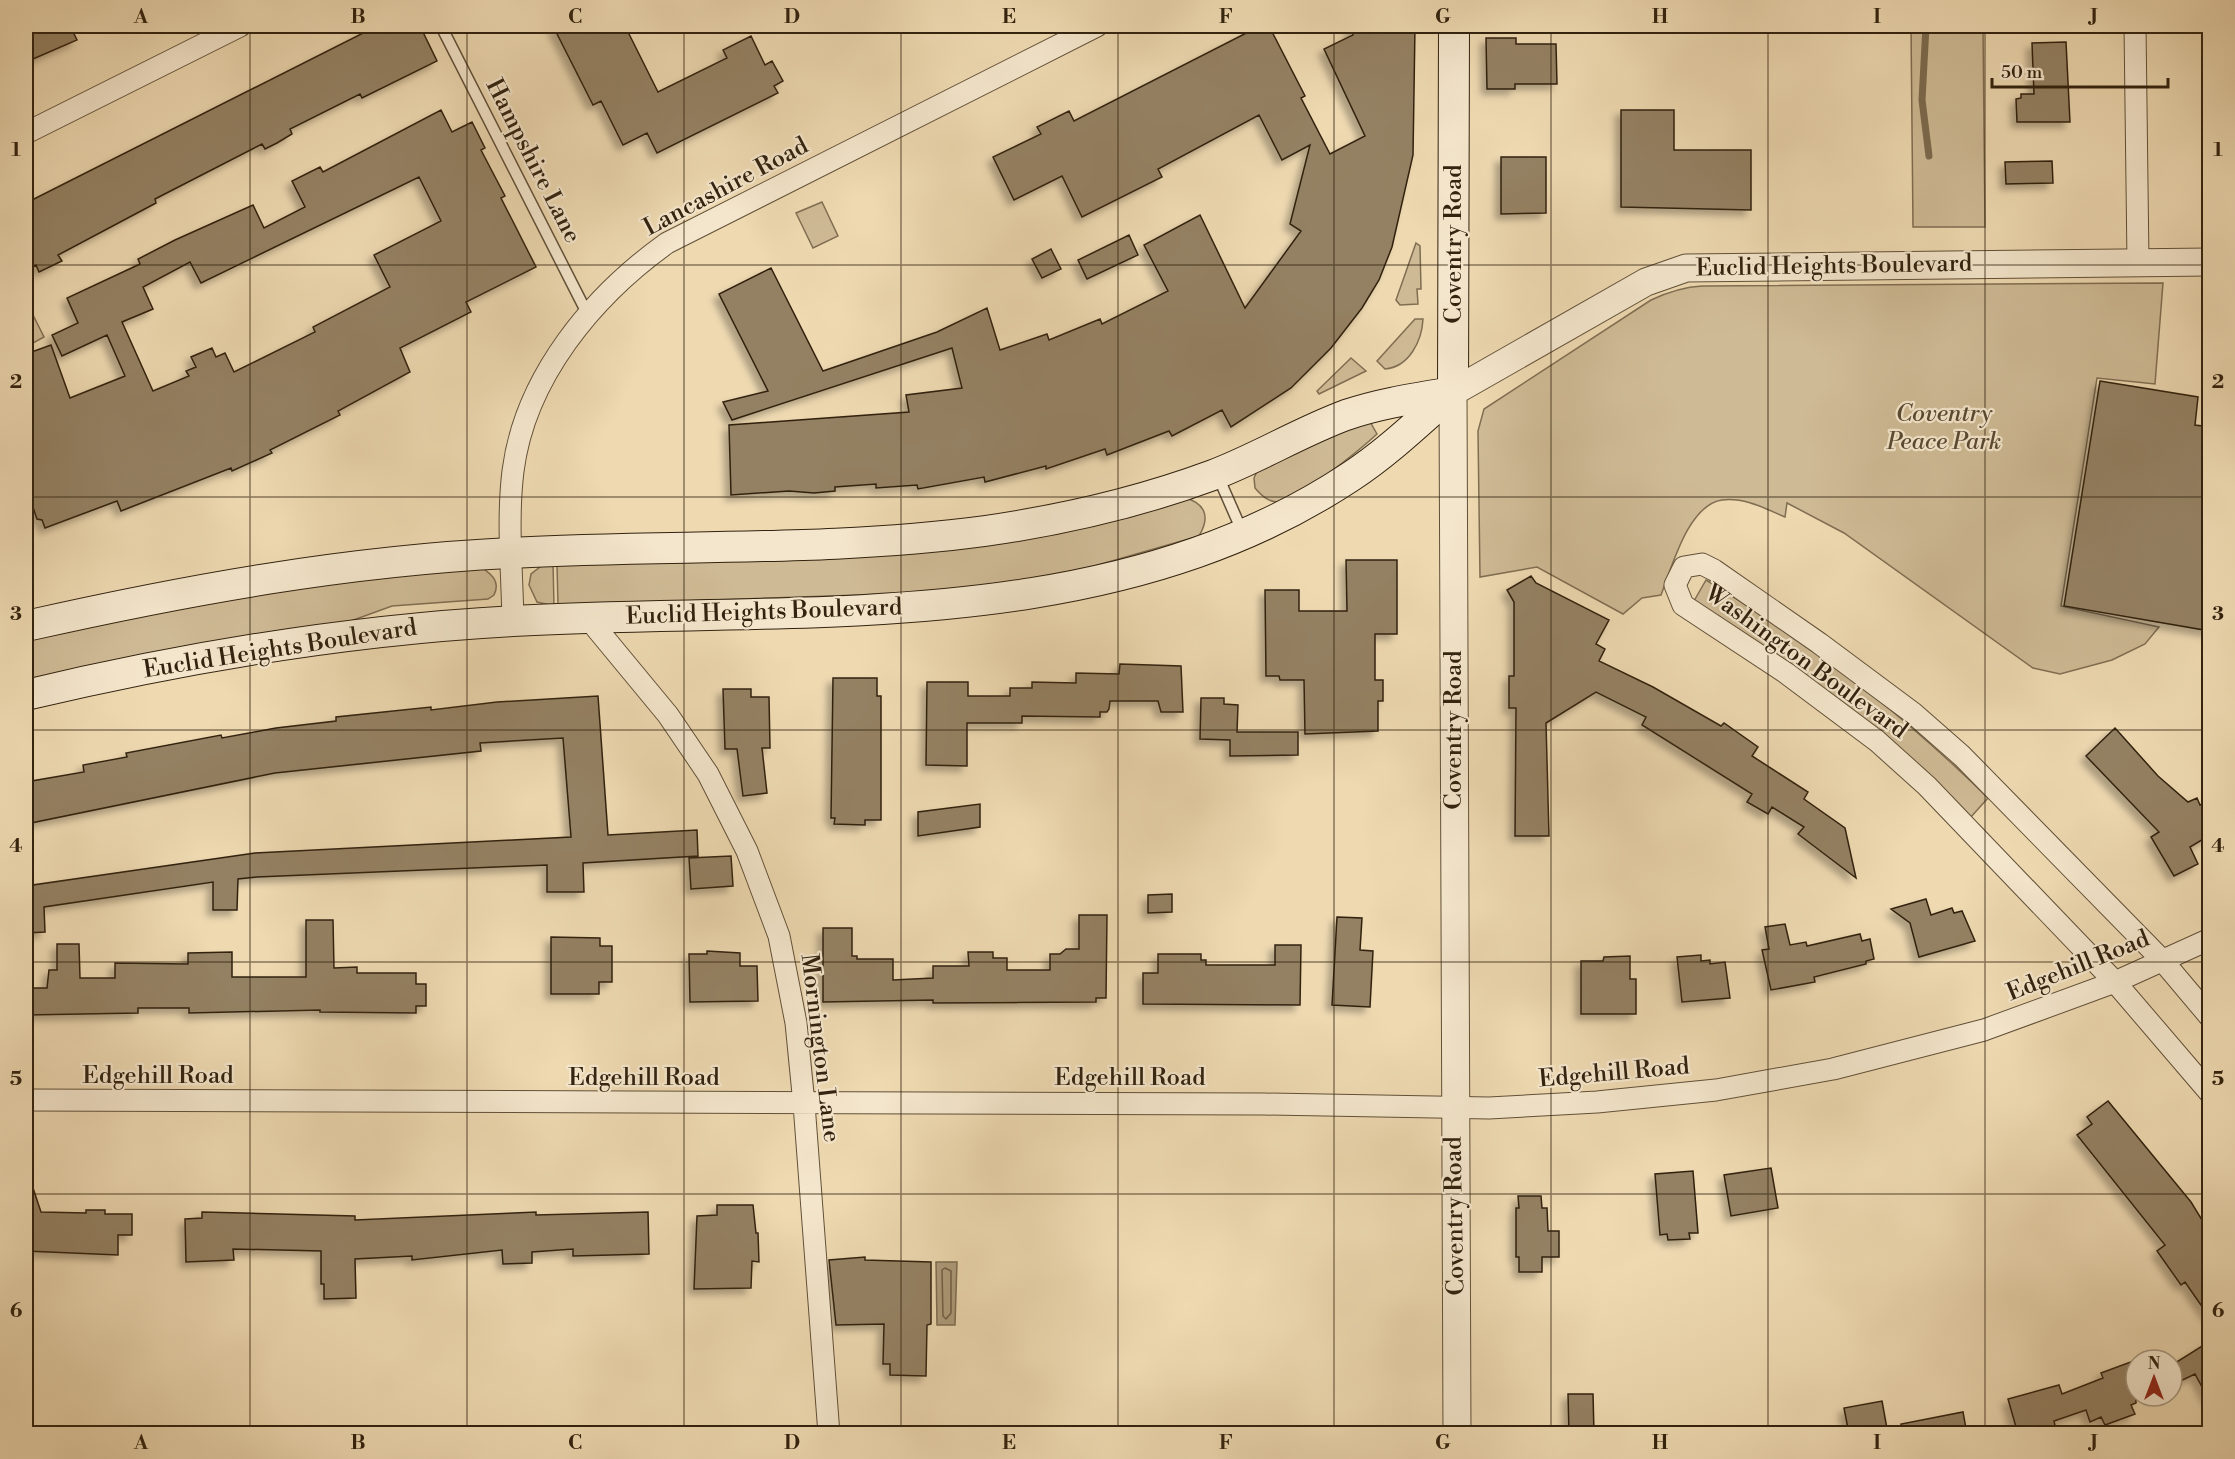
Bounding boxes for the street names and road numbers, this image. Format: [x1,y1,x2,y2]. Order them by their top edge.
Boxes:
street label: Hampshire Lane [479,74,587,248]
street label: Lancashire Road [639,131,814,243]
street label: Coventry Road [1439,164,1469,324]
street label: Euclid Heights Boulevard [1695,249,1973,283]
street label: Washington Boulevard [1698,578,1914,746]
street label: Euclid Heights Boulevard [625,592,903,632]
street label: Euclid Heights Boulevard [141,612,419,685]
street label: Coventry Road [1439,650,1469,810]
street label: Edgehill Road [2002,924,2154,1008]
street label: Mornington Lane [794,952,846,1144]
street label: Edgehill Road [1537,1051,1691,1095]
street label: Edgehill Road [82,1061,234,1091]
street label: Edgehill Road [568,1063,720,1093]
street label: Edgehill Road [1054,1063,1206,1093]
street label: Coventry Road [1439,1136,1471,1296]

